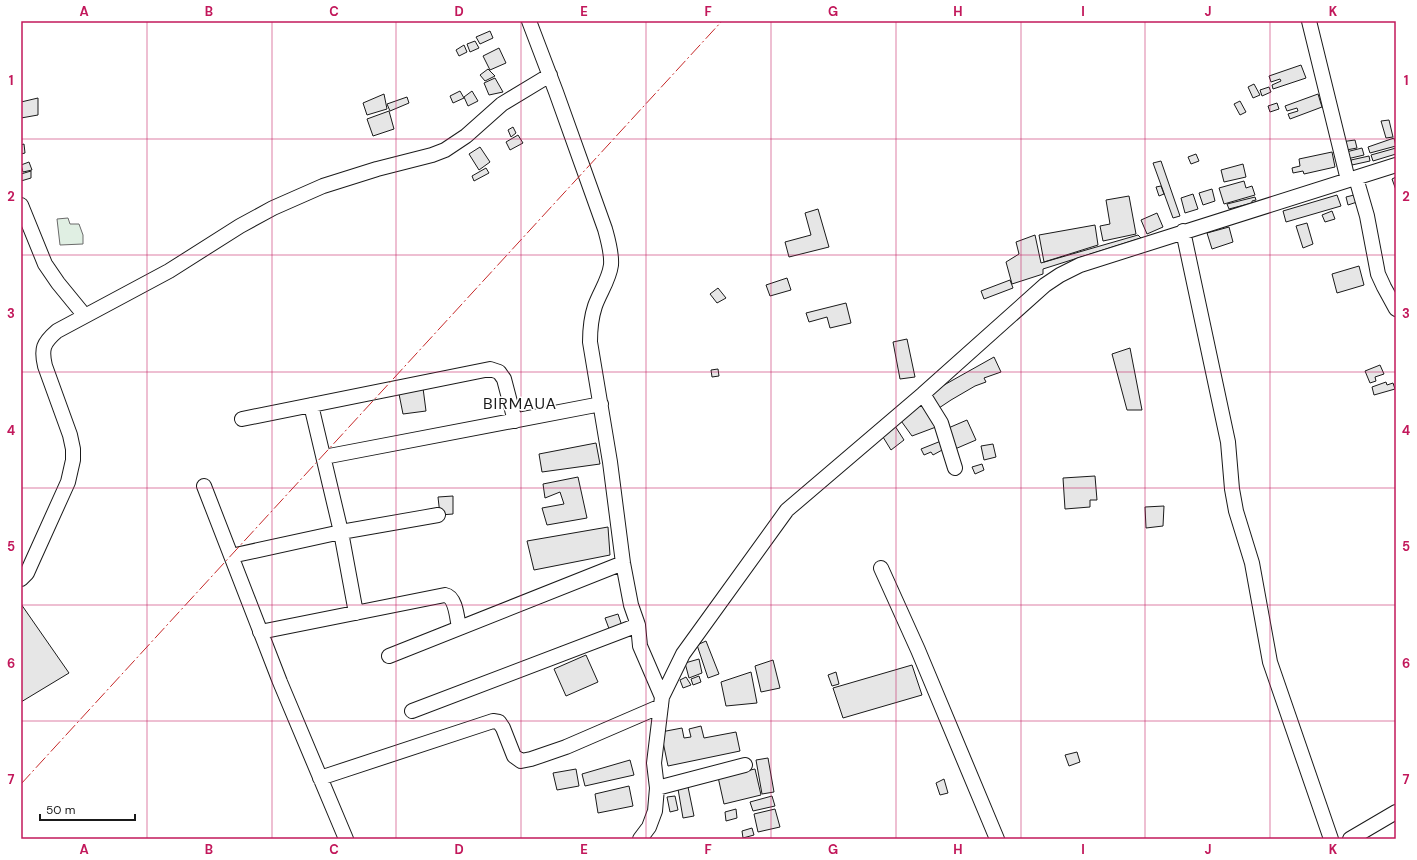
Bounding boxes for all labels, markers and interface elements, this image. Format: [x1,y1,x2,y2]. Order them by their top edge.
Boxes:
text: A [79,3,89,20]
text: B [205,3,213,20]
text: C [329,3,339,20]
text: D [454,3,464,20]
text: E [580,3,588,20]
text: F [704,3,712,20]
text: G [828,3,838,20]
text: H [953,3,963,20]
text: I [1081,3,1085,20]
text: J [1204,3,1212,20]
text: K [1329,3,1338,20]
text: 1 [9,72,13,89]
text: 1 [1404,72,1408,89]
text: 2 [7,188,15,205]
text: 2 [1402,188,1410,205]
text: 3 [7,305,15,322]
text: 3 [1402,305,1410,322]
district label: BIRMAUA [483,393,557,414]
text: 4 [7,422,15,439]
text: 4 [1402,422,1410,439]
text: 5 [7,538,15,555]
text: 5 [1402,538,1410,555]
text: 6 [7,655,15,672]
text: 6 [1402,655,1410,672]
text: 7 [8,771,15,788]
text: 7 [1403,771,1410,788]
scale bar [40,796,135,822]
text: 50 m [46,802,75,818]
text: A [79,841,89,858]
text: B [205,841,213,858]
text: C [329,841,339,858]
text: D [454,841,464,858]
text: E [580,841,588,858]
text: F [704,841,712,858]
text: G [828,841,838,858]
text: H [953,841,963,858]
text: I [1081,841,1085,858]
text: J [1204,841,1212,858]
text: K [1329,841,1338,858]

